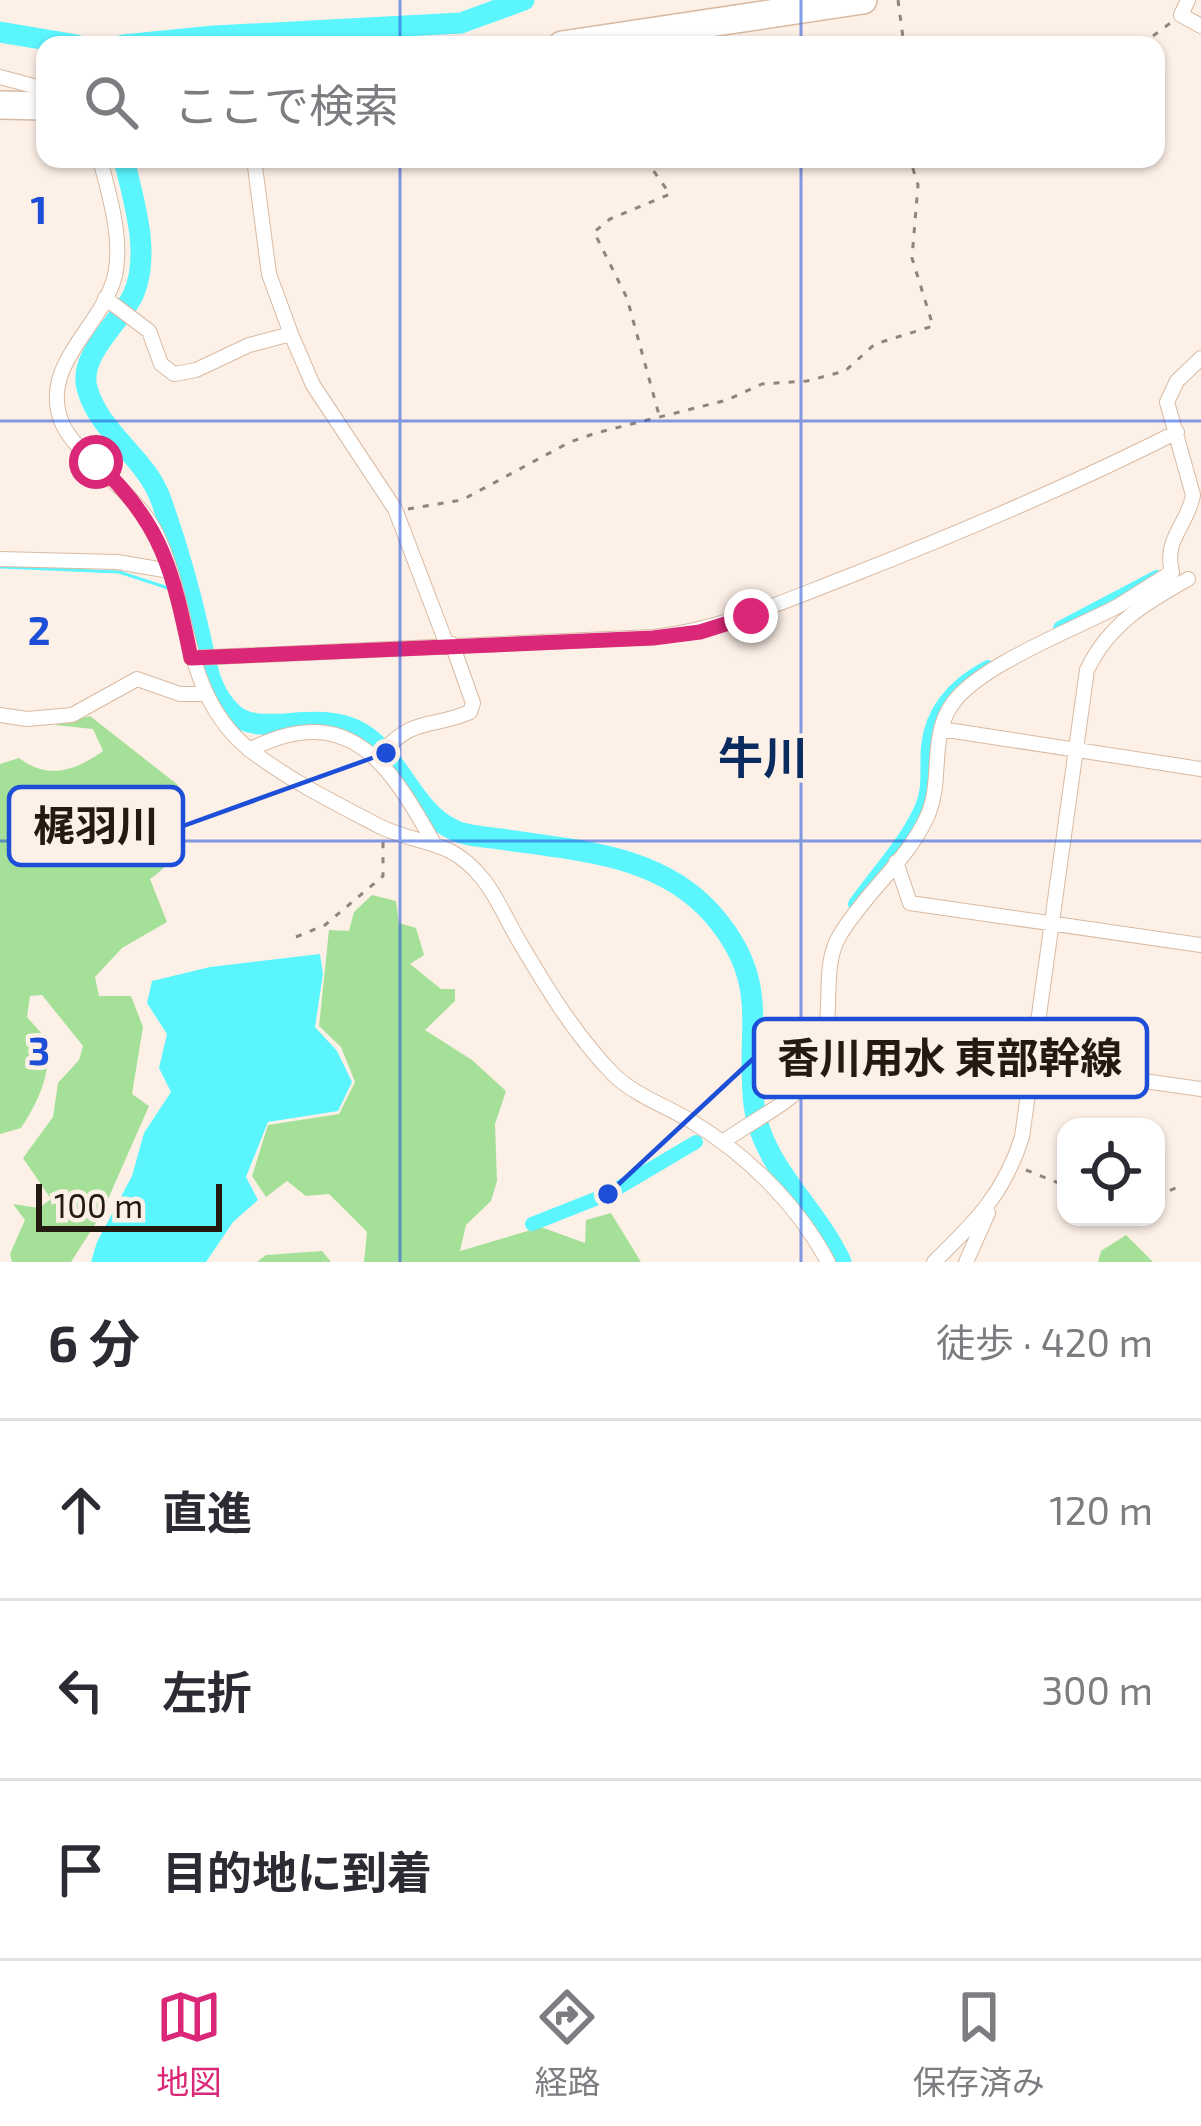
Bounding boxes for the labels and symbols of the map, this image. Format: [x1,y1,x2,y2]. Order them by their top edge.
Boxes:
text: 1 [31,185,47,232]
route start [69,435,123,489]
route end [724,589,778,643]
text: 2 [28,606,50,653]
district label: 牛川 [718,729,808,783]
callout: 梶羽川 [9,787,183,865]
text: 梶羽川 [33,799,159,849]
callout: 香川用水 東部幹線 [754,1019,1147,1097]
text: 3 [28,1026,50,1073]
text: 香川用水 東部幹線 [777,1031,1123,1081]
scale bar [36,1178,222,1231]

